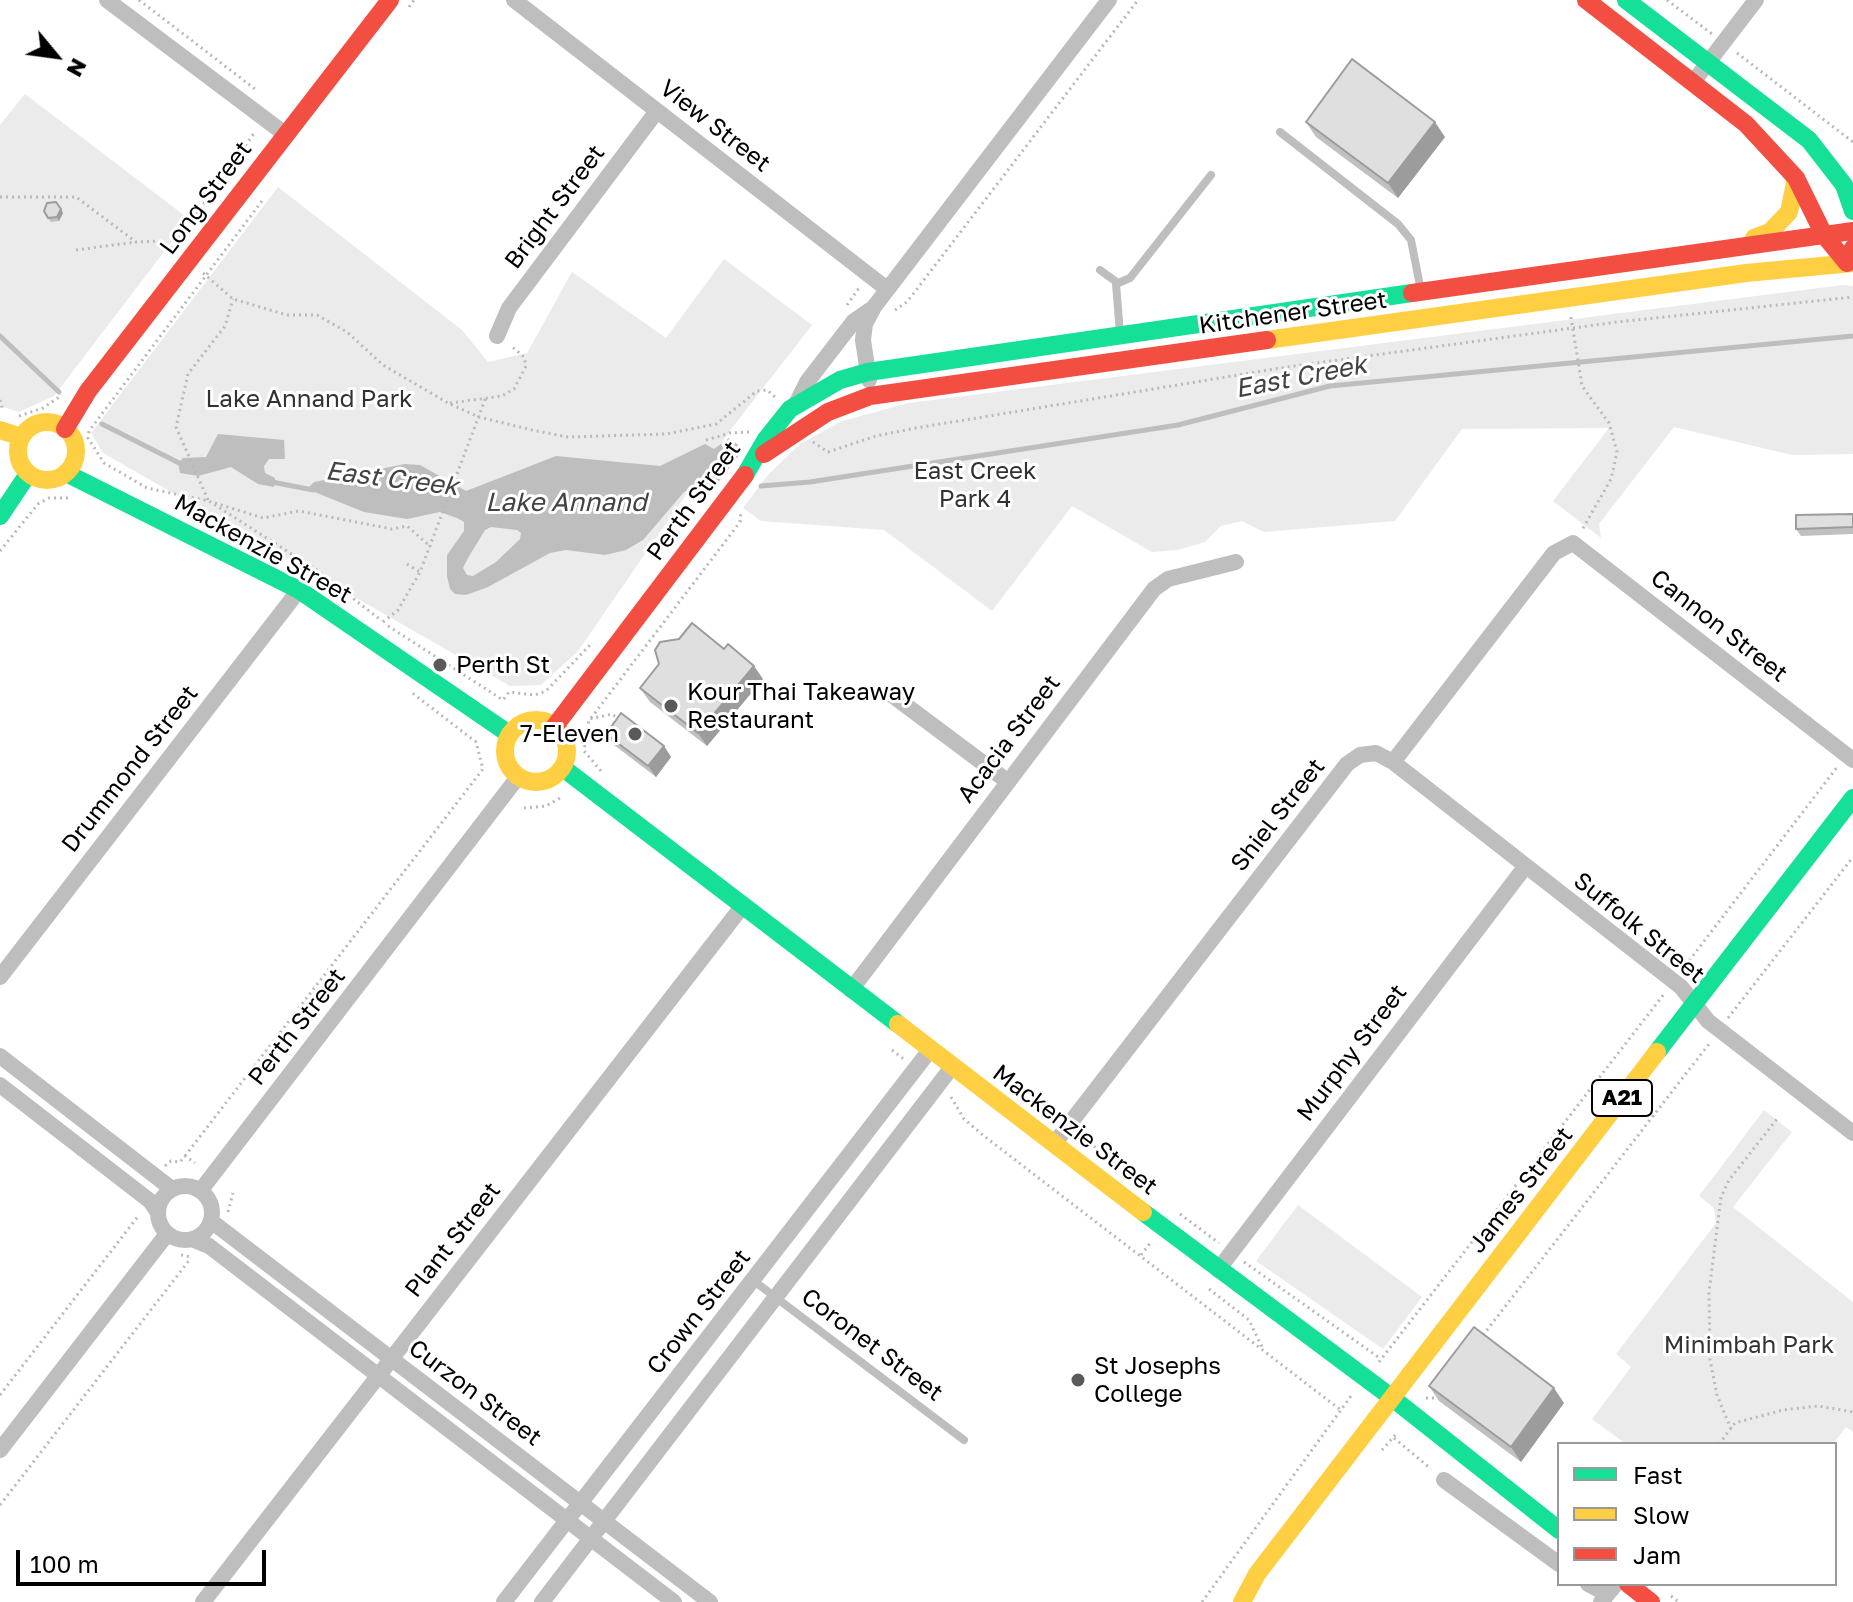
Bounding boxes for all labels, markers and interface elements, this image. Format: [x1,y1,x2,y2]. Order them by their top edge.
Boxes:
north arrow [16,16,96,96]
text: N [62,54,93,82]
street label: View Street [654,74,776,178]
street label: Long Street [154,136,258,260]
street label: Bright Street [499,139,611,275]
street label: Kitchener Street [1197,286,1389,340]
water label: East Creek [1233,349,1369,405]
park label: Lake Annand Park [205,385,413,413]
street label: Perth Street [641,436,747,566]
water label: East Creek [324,455,460,503]
park label: East Creek Park 4 [913,457,1037,513]
water label: Lake Annand [485,487,647,519]
street label: Mackenzie Street [169,488,357,610]
street label: Cannon Street [1645,564,1793,688]
place label: Perth St [456,651,550,679]
marker: Perth St [431,656,449,674]
street label: Acacia Street [952,669,1066,809]
place label: Kour Thai Takeaway Restaurant [687,678,915,734]
street label: Drummond Street [56,680,204,858]
marker: Kour Thai Takeaway Restaurant [662,697,680,715]
place label: 7-Eleven [520,720,619,748]
marker: 7-Eleven [626,725,644,743]
street label: Shiel Street [1225,753,1331,877]
street label: Suffolk Street [1568,866,1710,990]
street label: Perth Street [242,963,352,1091]
street label: Murphy Street [1291,979,1413,1127]
street label: Mackenzie Street [987,1059,1163,1201]
road number: A21 [1592,1080,1652,1116]
street label: James Street [1463,1121,1579,1259]
street label: Plant Street [399,1177,507,1303]
street label: Crown Street [641,1244,757,1380]
street label: Coronet Street [796,1282,948,1408]
park label: Minimbah Park [1664,1331,1834,1359]
street label: Curzon Street [403,1334,547,1452]
place label: St Josephs College [1094,1352,1221,1408]
marker: St Josephs College [1069,1371,1087,1389]
legend [1557,1442,1837,1586]
text: Fast [1633,1460,1683,1489]
text: Slow [1633,1500,1689,1529]
scale bar [20,1534,270,1584]
text: Jam [1633,1540,1681,1569]
text: 100 m [30,1549,99,1578]

